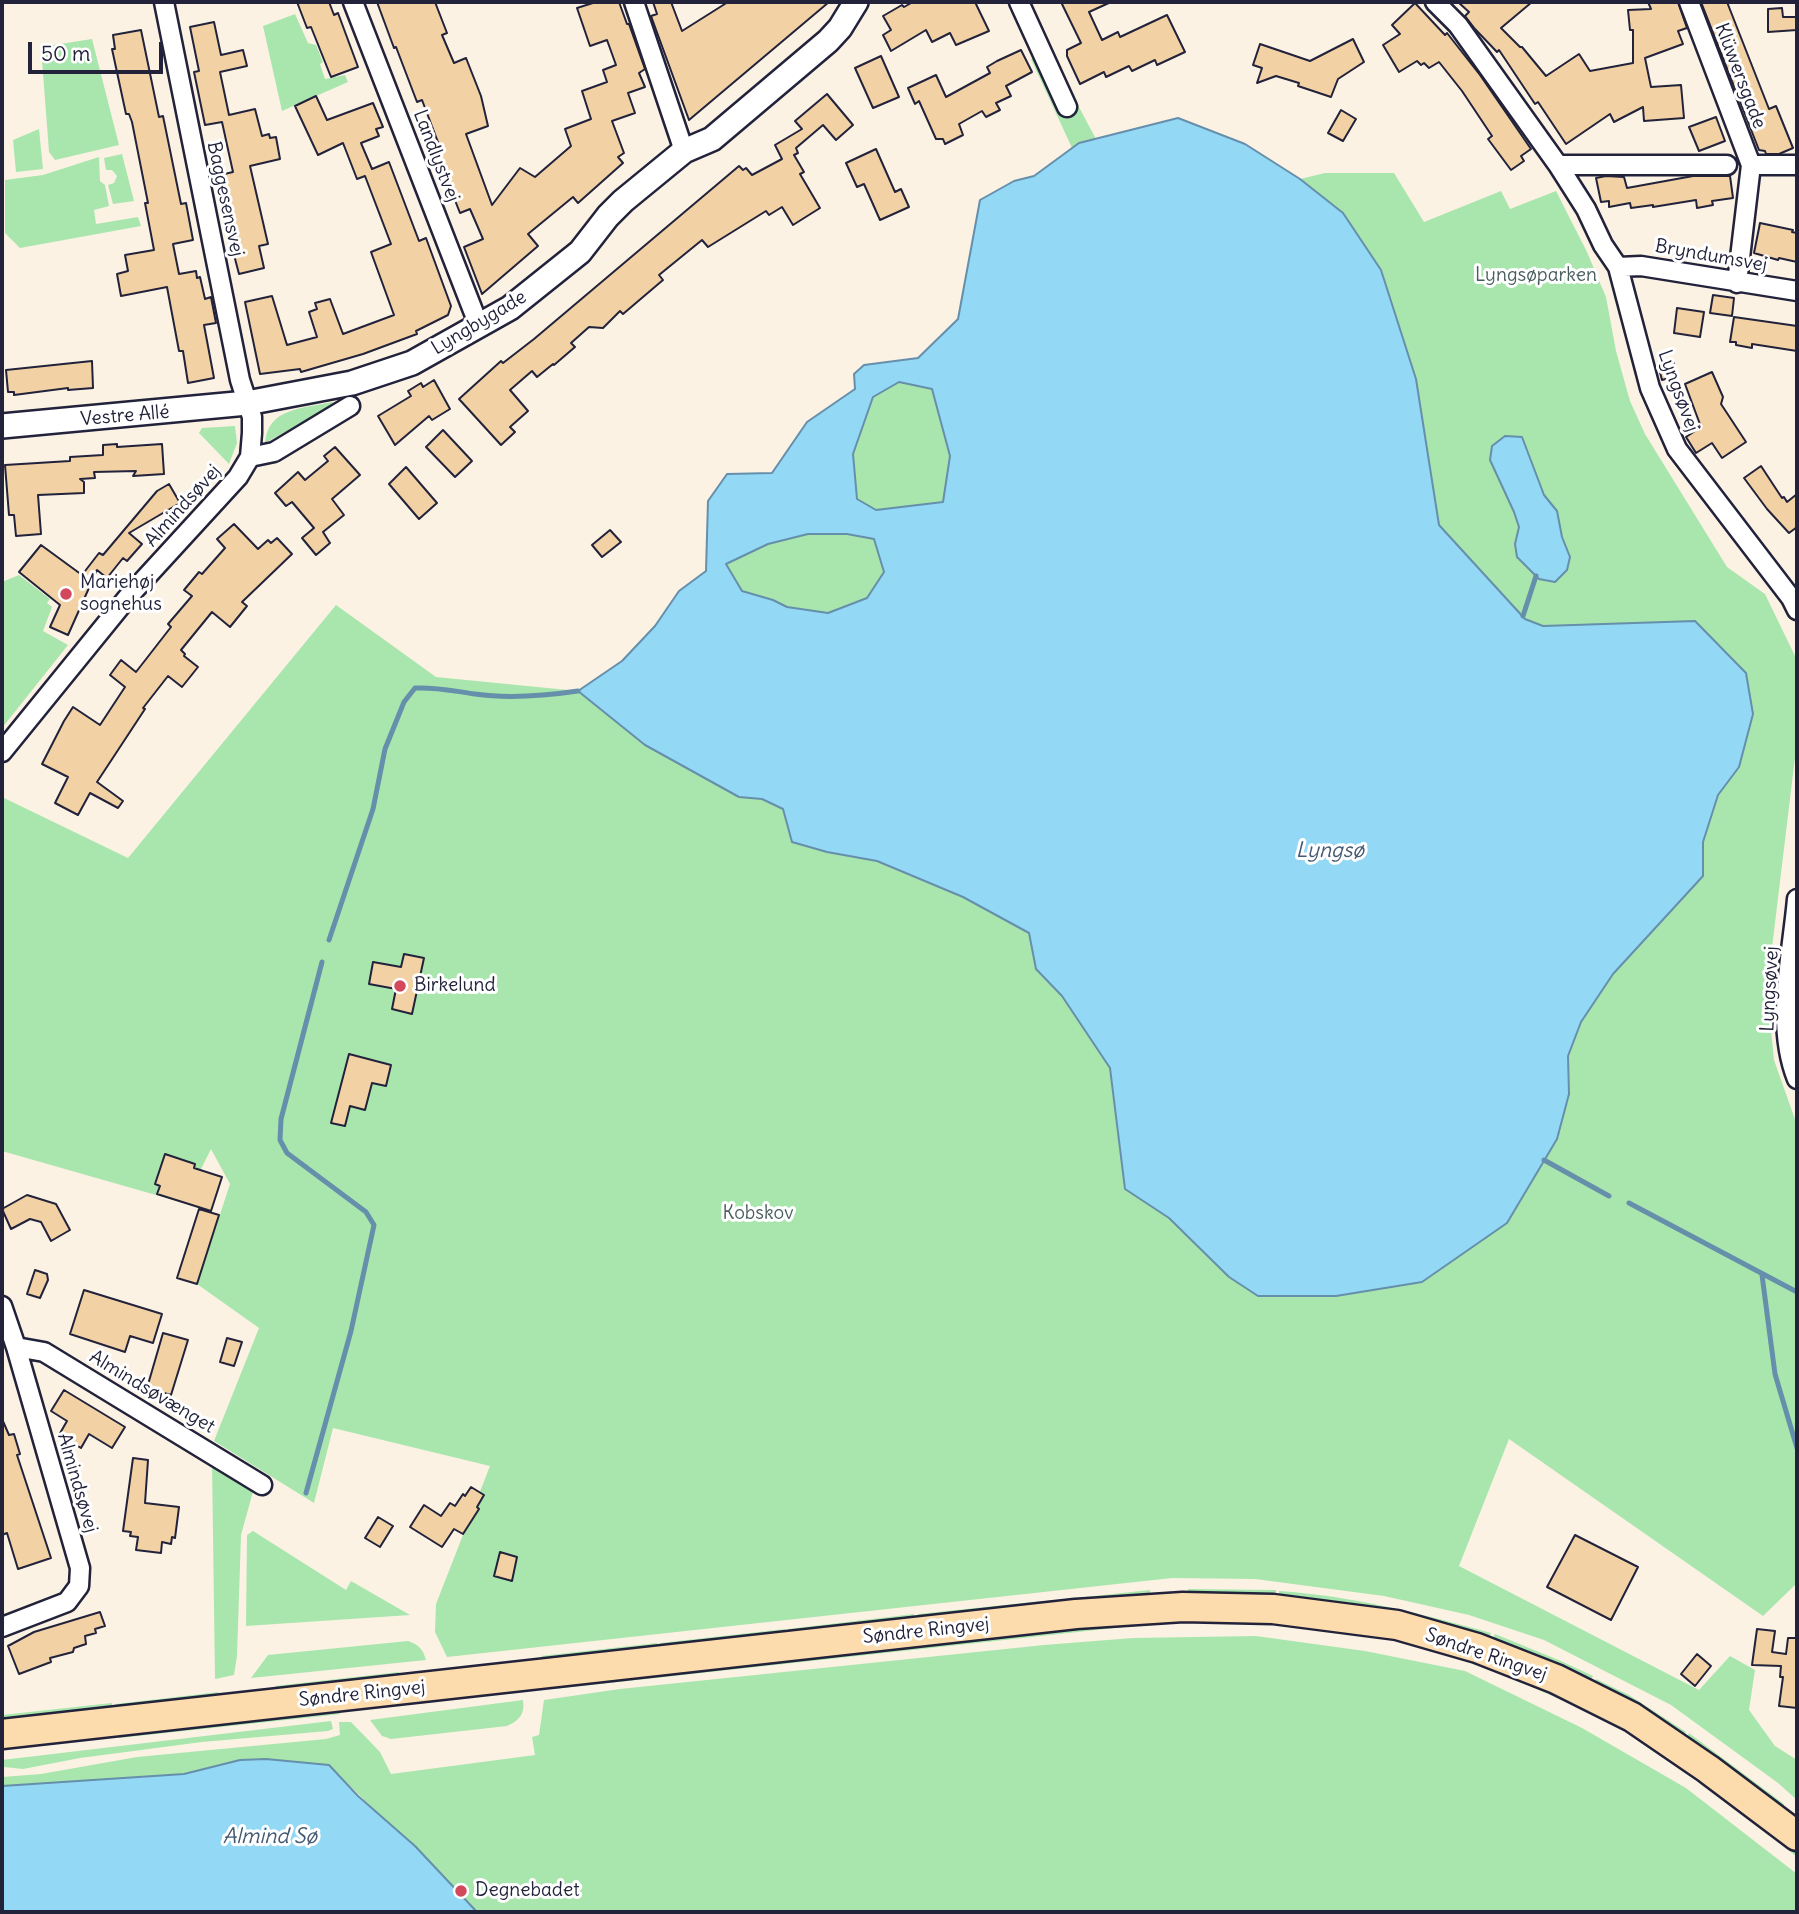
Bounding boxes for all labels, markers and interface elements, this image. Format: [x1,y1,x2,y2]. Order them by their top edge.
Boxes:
street label: Klüwersgade [1709,20,1771,132]
scale bar [32,28,166,72]
text: 50 m [41,40,90,67]
street label: Landlystvej [408,107,464,205]
street label: Baggesensvej [202,139,248,259]
street label: Bryndumsvej [1653,235,1769,277]
park label: Lyngsøparken [1475,265,1597,287]
street label: Lyngbygade [427,286,531,360]
street label: Lyngsøvej [1653,347,1703,435]
street label: Vestre Allé [80,401,170,431]
street label: Almindsøvej [140,460,226,552]
place label: Mariehøj sognehus [80,572,162,616]
marker: Mariehøj sognehus [58,586,74,602]
water label: Lyngsø [1296,838,1364,864]
street label: Lyngsøvej [1756,946,1784,1032]
place label: Birkelund [414,975,496,997]
marker: Birkelund [392,978,408,994]
park label: Kobskov [723,1203,793,1225]
street label: Almindsøvænget [85,1346,219,1438]
street label: Almindsøvej [52,1431,102,1535]
street label: Søndre Ringvej [862,1613,990,1649]
street label: Søndre Ringvej [1422,1624,1550,1686]
street label: Søndre Ringvej [298,1676,426,1712]
water label: Almind Sø [223,1824,317,1850]
place label: Degnebadet [475,1880,580,1902]
marker: Degnebadet [453,1883,469,1899]

